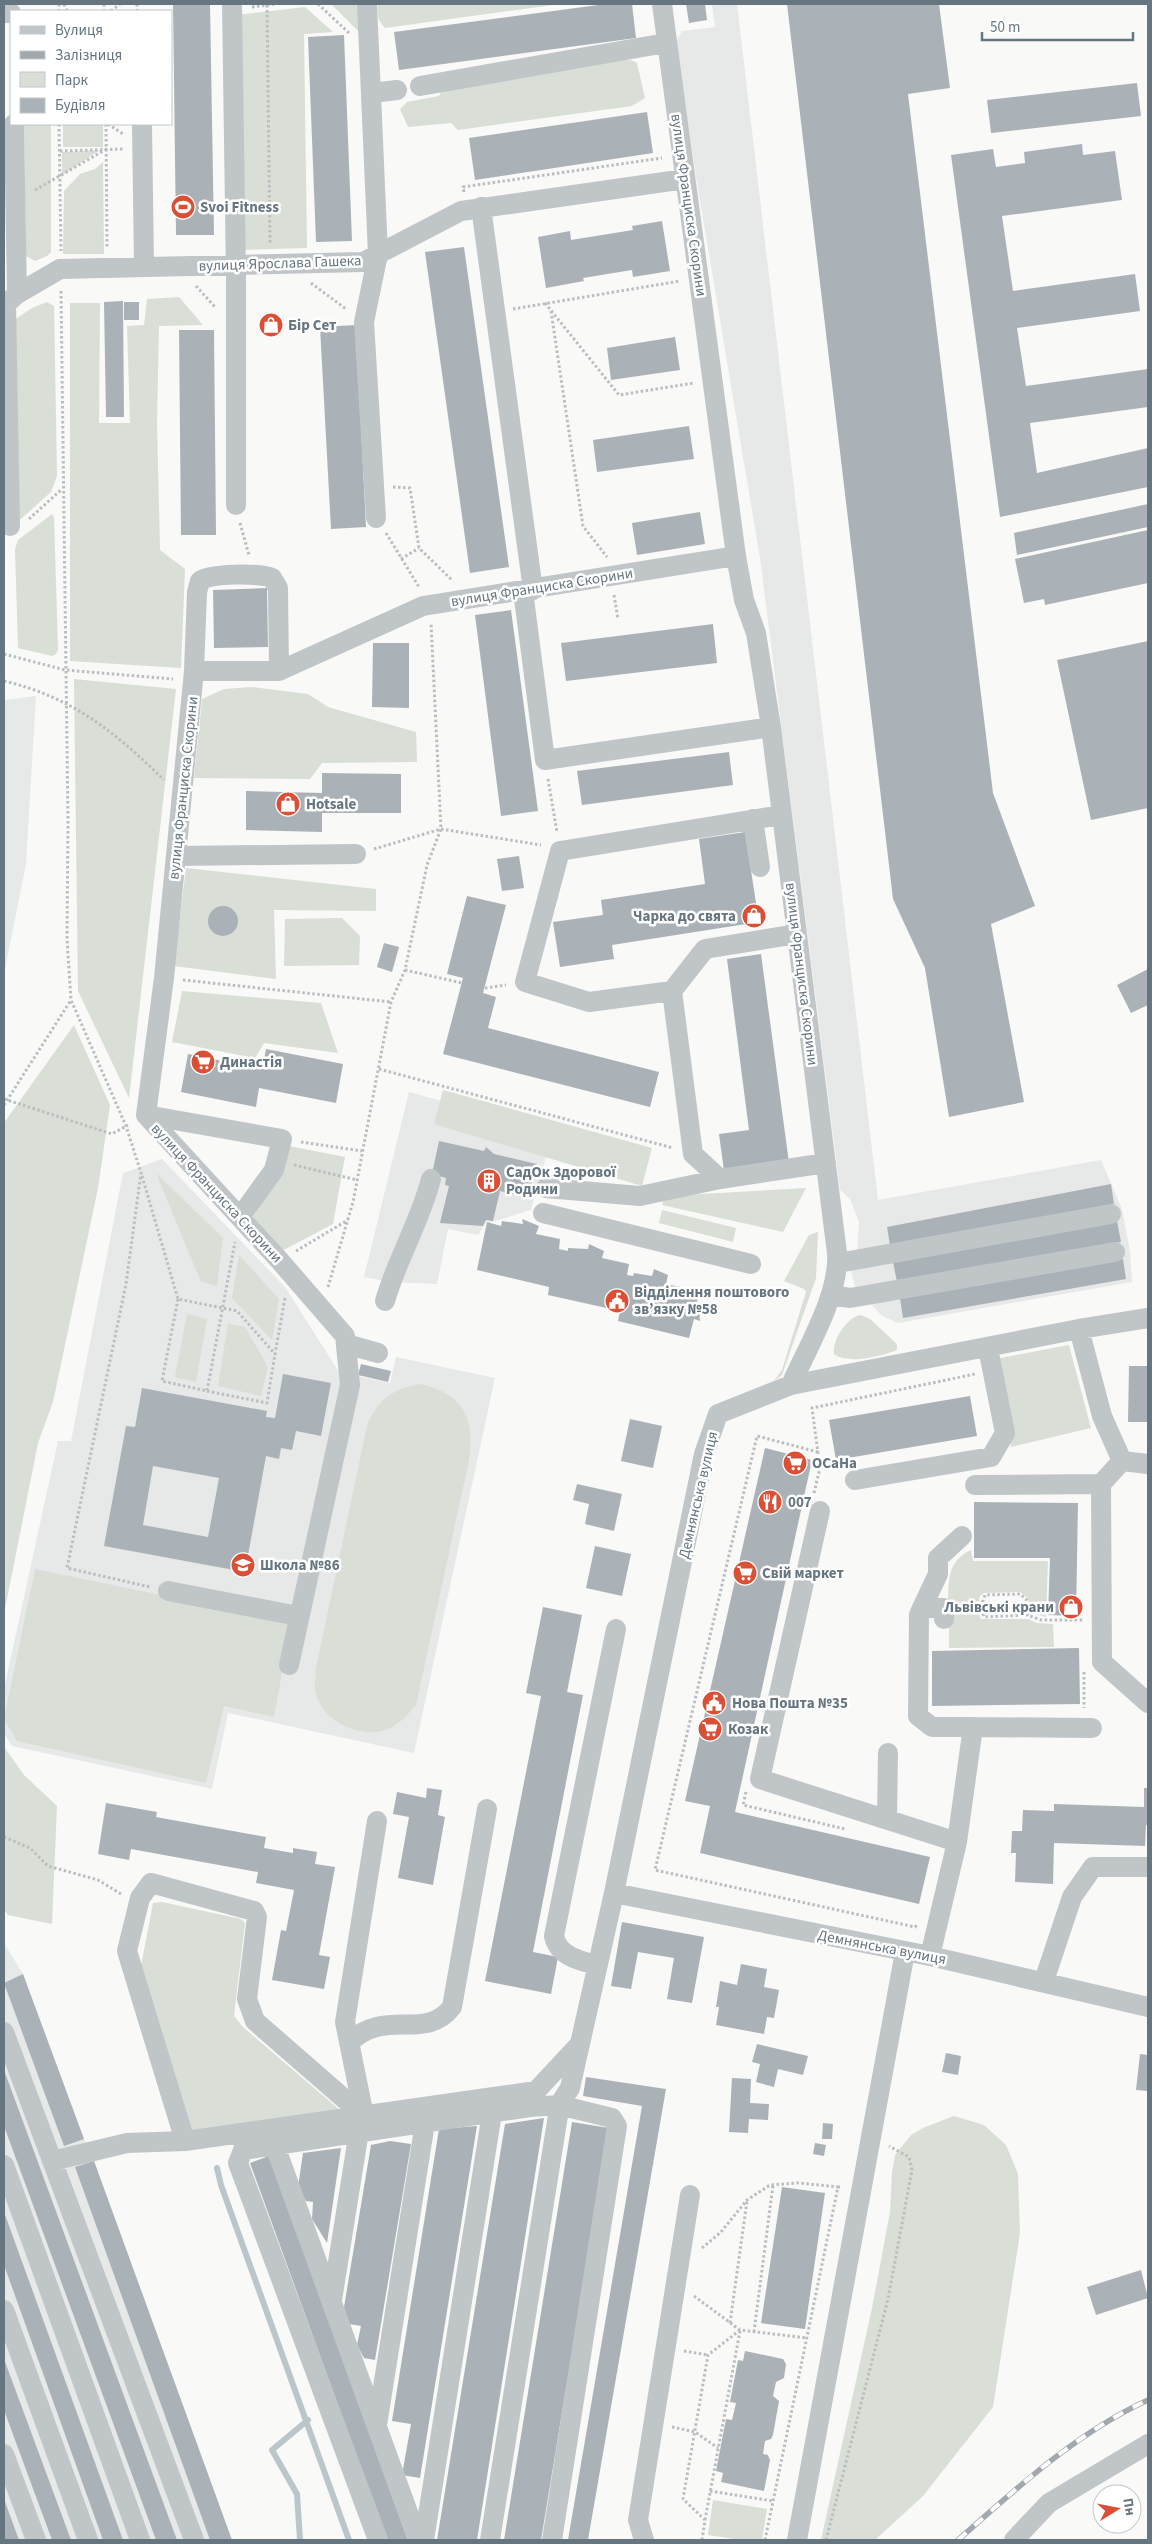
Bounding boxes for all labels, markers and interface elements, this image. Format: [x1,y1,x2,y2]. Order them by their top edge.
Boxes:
legend [10,10,172,125]
scale bar [982,10,1133,42]
text: 50 m [990,17,1020,38]
text: Вулиця [55,20,103,41]
text: Залізниця [55,45,122,66]
text: Парк [55,70,89,91]
text: Будівля [55,95,105,116]
street label: вулиця Франциска Скорини [665,112,712,298]
sports icon: Svoi Fitness [170,194,196,220]
place label: Svoi Fitness [200,197,279,218]
street label: вулиця Ярослава Гашека [198,250,362,277]
shop icon: Бір Сет [258,312,284,338]
place label: Бір Сет [288,315,336,336]
street label: вулиця Франциска Скорини [449,563,635,612]
street label: вулиця Франциска Скорини [163,695,204,881]
shop icon: Hotsale [275,791,301,817]
place label: Hotsale [306,794,356,815]
street label: вулиця Франциска Скорини [780,881,823,1067]
shop icon: Чарка до свята [741,903,767,929]
place label: Чарка до свята [633,906,736,927]
supermarket icon: Династія [190,1049,216,1075]
place label: Династія [220,1052,282,1073]
street label: вулиця Франциска Скорини [146,1119,287,1268]
place label: СадОк Здорової Родини [506,1162,616,1200]
building icon: СадОк Здорової Родини [476,1168,502,1194]
place label: Відділення поштового зв’язку №58 [634,1282,789,1320]
public building icon: Відділення поштового зв’язку №58 [604,1288,630,1314]
street label: Демнянська вулиця [674,1429,723,1561]
supermarket icon: ОСаНа [782,1450,808,1476]
place label: ОСаНа [812,1453,857,1474]
restaurant icon: 007 [757,1489,783,1515]
place label: 007 [788,1492,812,1513]
school or university icon: Школа №86 [230,1552,256,1578]
place label: Школа №86 [260,1555,340,1576]
supermarket icon: Свій маркет [732,1560,758,1586]
place label: Свій маркет [762,1563,844,1584]
shop icon: Львівські крани [1058,1594,1084,1620]
place label: Львівські крани [943,1597,1054,1618]
public building icon: Нова Пошта №35 [701,1690,727,1716]
place label: Нова Пошта №35 [732,1693,848,1714]
supermarket icon: Козак [697,1716,723,1742]
place label: Козак [728,1719,769,1740]
street label: Демнянська вулиця [816,1925,948,1970]
north arrow [1092,2484,1142,2534]
text: Пн [1117,2497,1140,2517]

